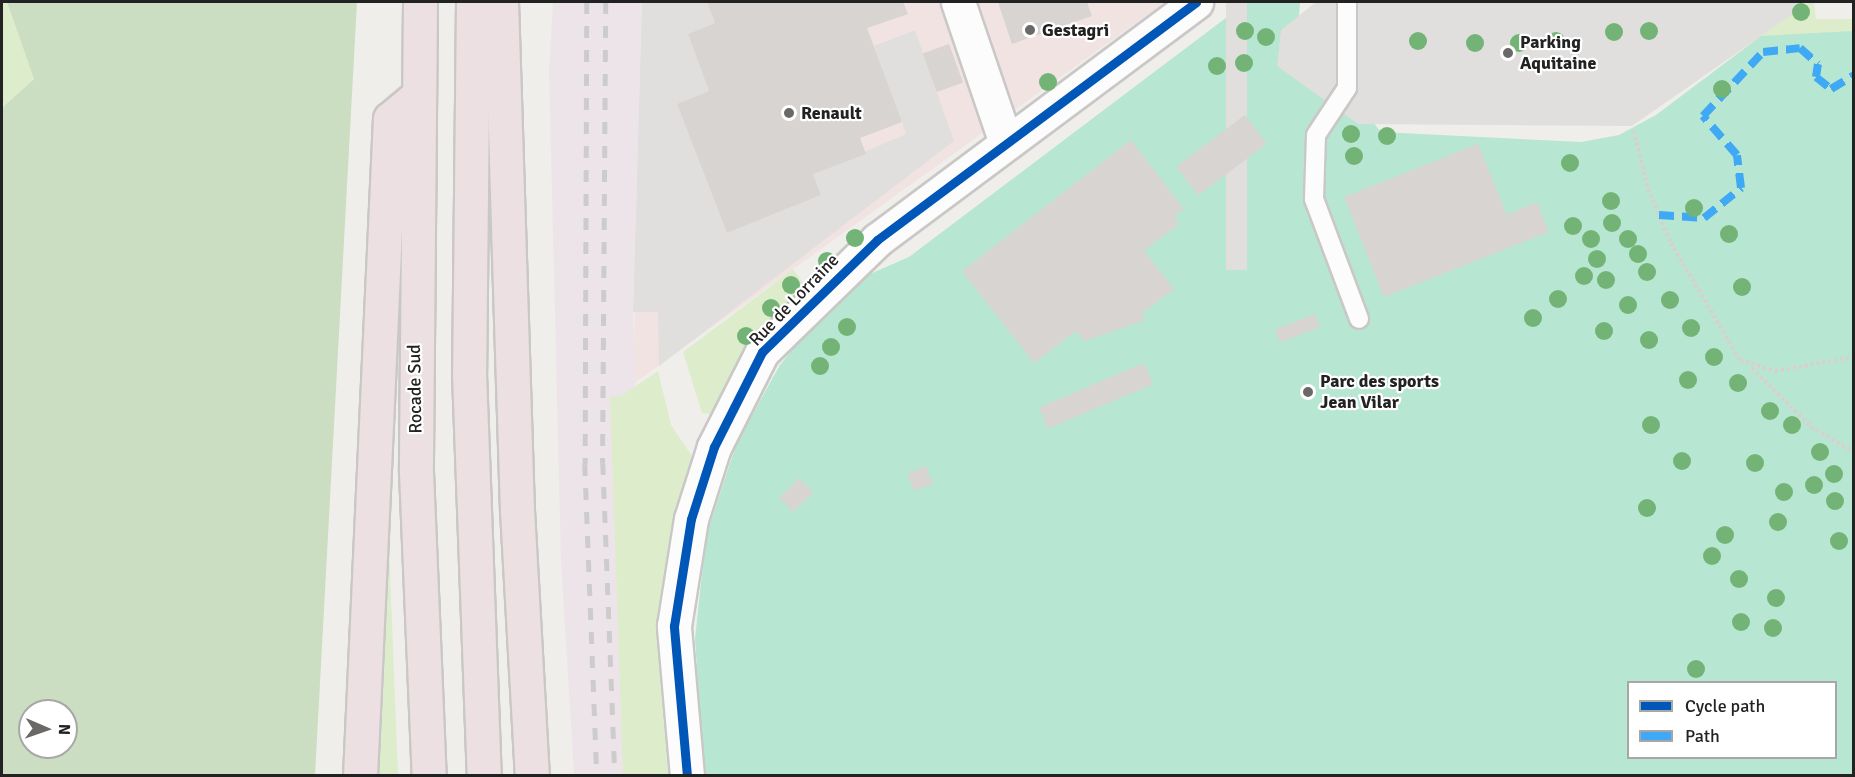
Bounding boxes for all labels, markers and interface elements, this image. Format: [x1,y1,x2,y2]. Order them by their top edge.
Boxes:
place label: Gestagri [1042,19,1109,41]
marker: Gestagri [1023,23,1037,37]
place label: Parking Aquitaine [1520,32,1596,74]
marker: Parking Aquitaine [1501,46,1515,60]
place label: Renault [801,102,862,124]
marker: Renault [782,106,796,120]
street label: Rue de Lorraine [745,249,843,351]
street label: Rocade Sud [403,344,427,434]
place label: Parc des sports Jean Vilar [1320,371,1439,413]
marker: Parc des sports Jean Vilar [1301,385,1315,399]
legend [1627,681,1837,759]
text: Cycle path [1685,695,1765,717]
north arrow [18,699,78,759]
text: N [54,724,74,735]
text: Path [1685,725,1720,747]

